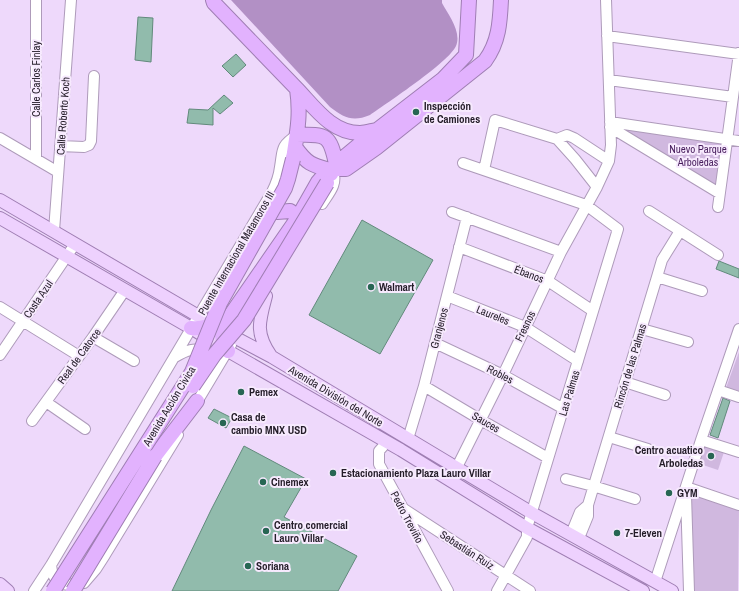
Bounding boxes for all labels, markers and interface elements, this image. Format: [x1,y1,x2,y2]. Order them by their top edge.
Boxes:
street label: Calle Carlos Finlay [29,40,43,117]
street label: Calle Roberto Koch [53,76,73,156]
place label: Inspección de Camiones [424,99,480,126]
marker: Inspección de Camiones [411,107,421,117]
park label: Nuevo Parque Arboledas [669,142,727,169]
street label: Puente Internacional Matamoros III [195,188,277,318]
street label: Ébanos [512,262,546,286]
street label: Costa Azul [20,277,56,321]
place label: Walmart [379,280,414,294]
marker: Walmart [366,282,376,292]
street label: Laureles [474,302,512,328]
street label: Granjenos [427,306,451,350]
street label: Fresnos [512,308,539,344]
street label: Rincón de las Palmas [610,322,650,410]
street label: Real de Catorce [54,326,104,386]
street label: Robles [484,361,516,387]
street label: Avenida División del Norte [285,362,386,430]
street label: Avenida Acción Civica [139,364,198,449]
street label: Las Palmas [555,368,583,418]
place label: Pemex [249,385,278,399]
marker: Pemex [236,387,246,397]
street label: Sauces [469,408,503,436]
place label: Casa de cambio MNX USD [231,410,307,437]
marker: Casa de cambio MNX USD [218,418,228,428]
place label: Centro acuatico Arboledas [635,443,703,470]
marker: Centro acuatico Arboledas [706,451,716,461]
place label: Estacionamiento Plaza Lauro Villar [341,466,491,480]
marker: Estacionamiento Plaza Lauro Villar [328,468,338,478]
place label: Cinemex [271,475,309,489]
marker: Cinemex [258,477,268,487]
place label: GYM [677,486,698,500]
marker: GYM [664,488,674,498]
street label: Pedro Treviño [388,489,426,545]
place label: Centro comercial Lauro Villar [274,518,348,545]
marker: Centro comercial Lauro Villar [261,526,271,536]
place label: 7-Eleven [625,526,662,540]
street label: Sebastián Ruíz [437,527,497,573]
marker: 7-Eleven [612,528,622,538]
place label: Soriana [256,559,289,573]
marker: Soriana [243,561,253,571]

